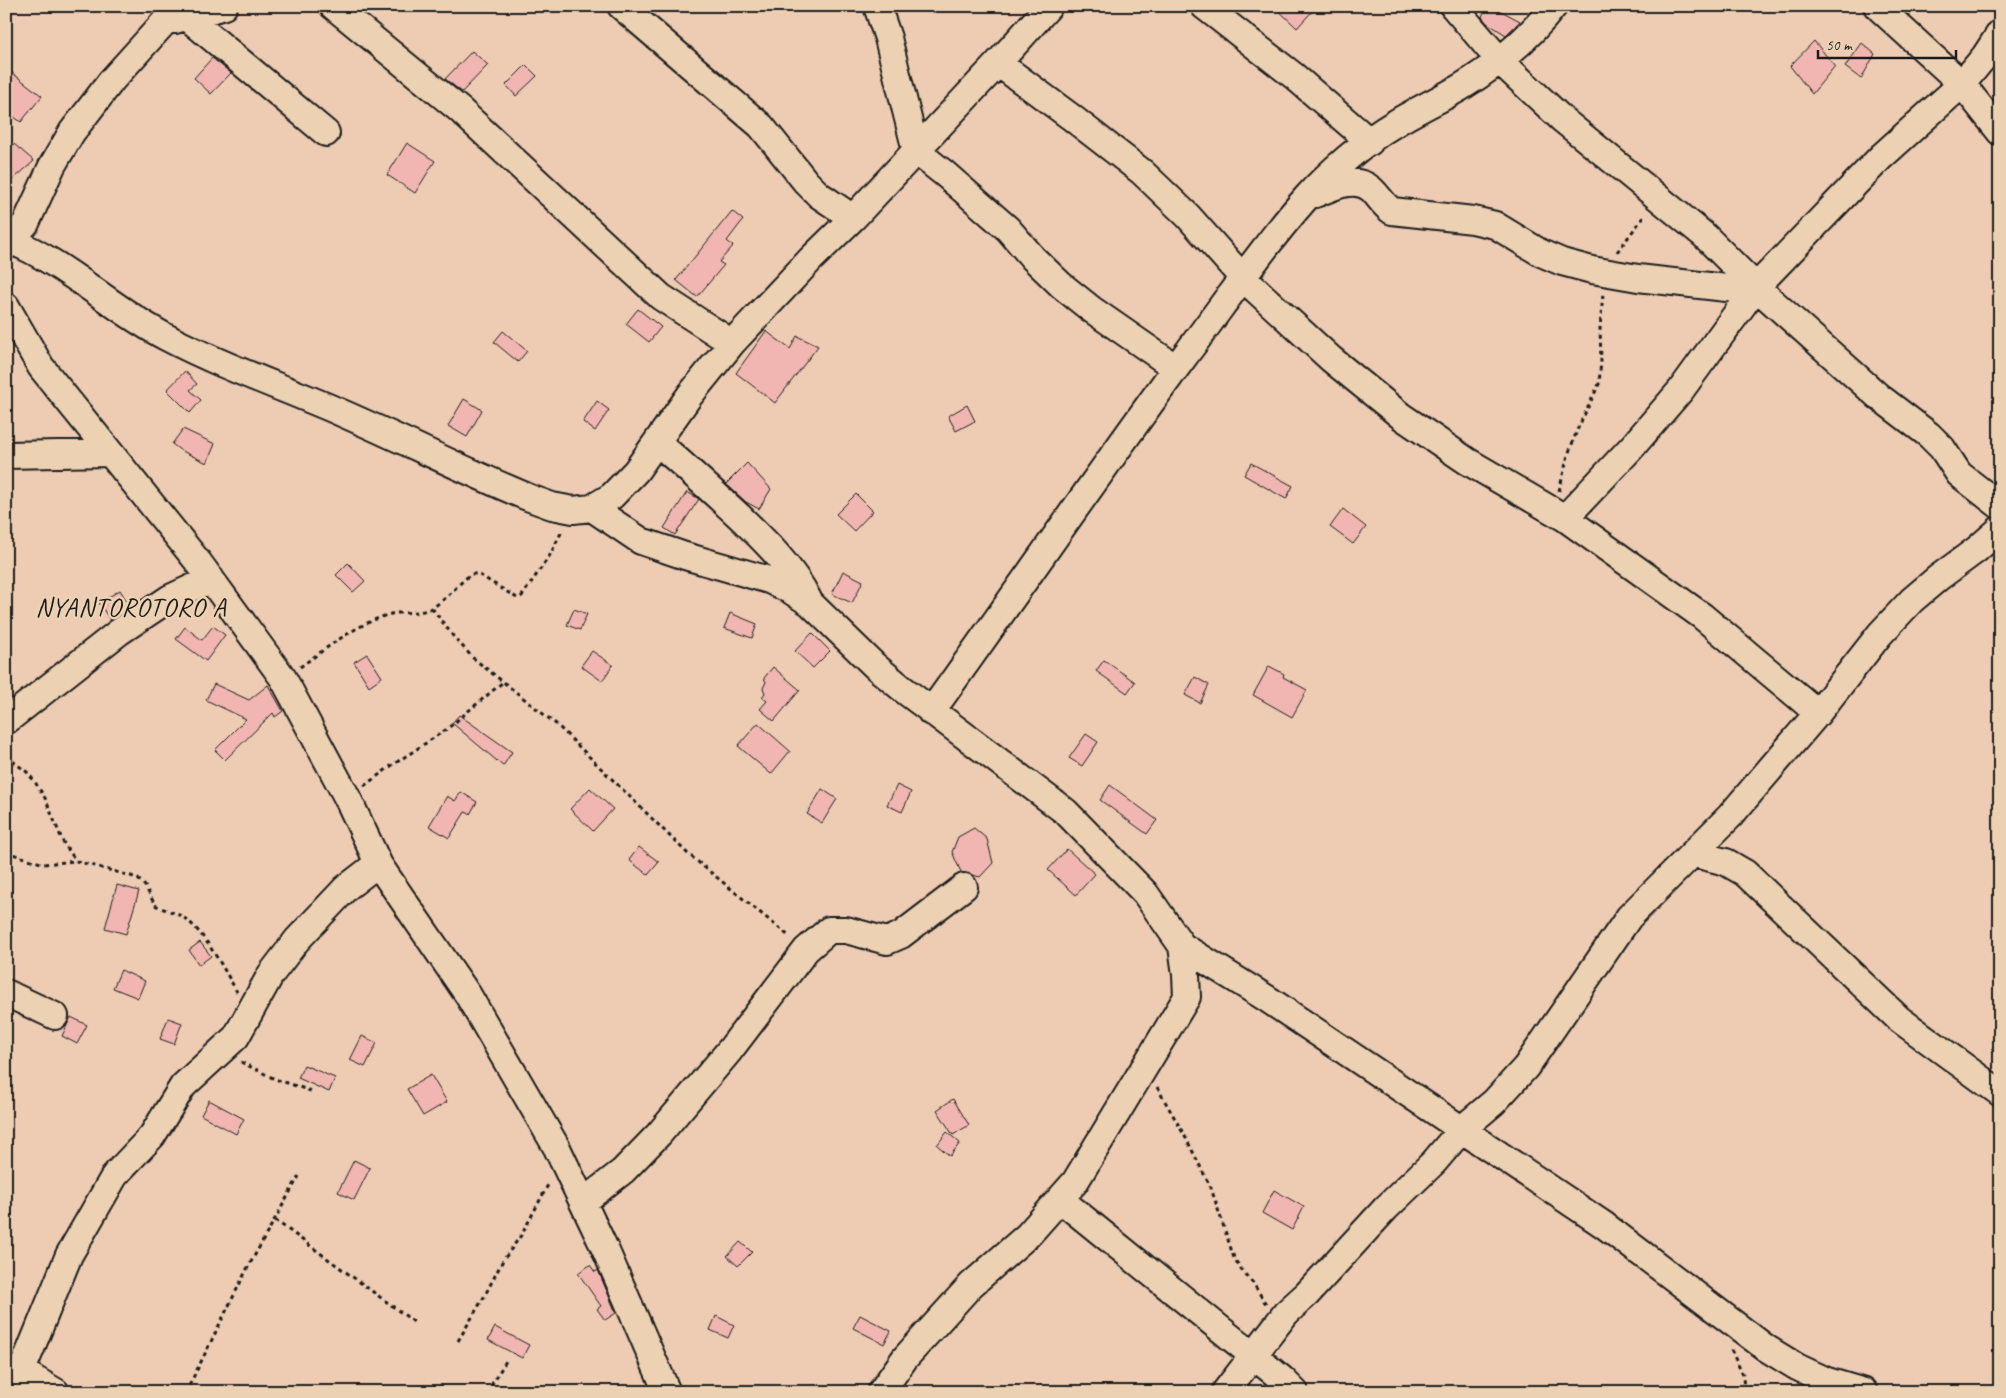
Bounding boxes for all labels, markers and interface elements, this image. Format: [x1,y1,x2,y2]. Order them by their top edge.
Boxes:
scale bar [1818,28,1956,60]
text: 50 m [1826,36,1853,55]
district label: NYANTOROTORO A [35,591,228,624]

